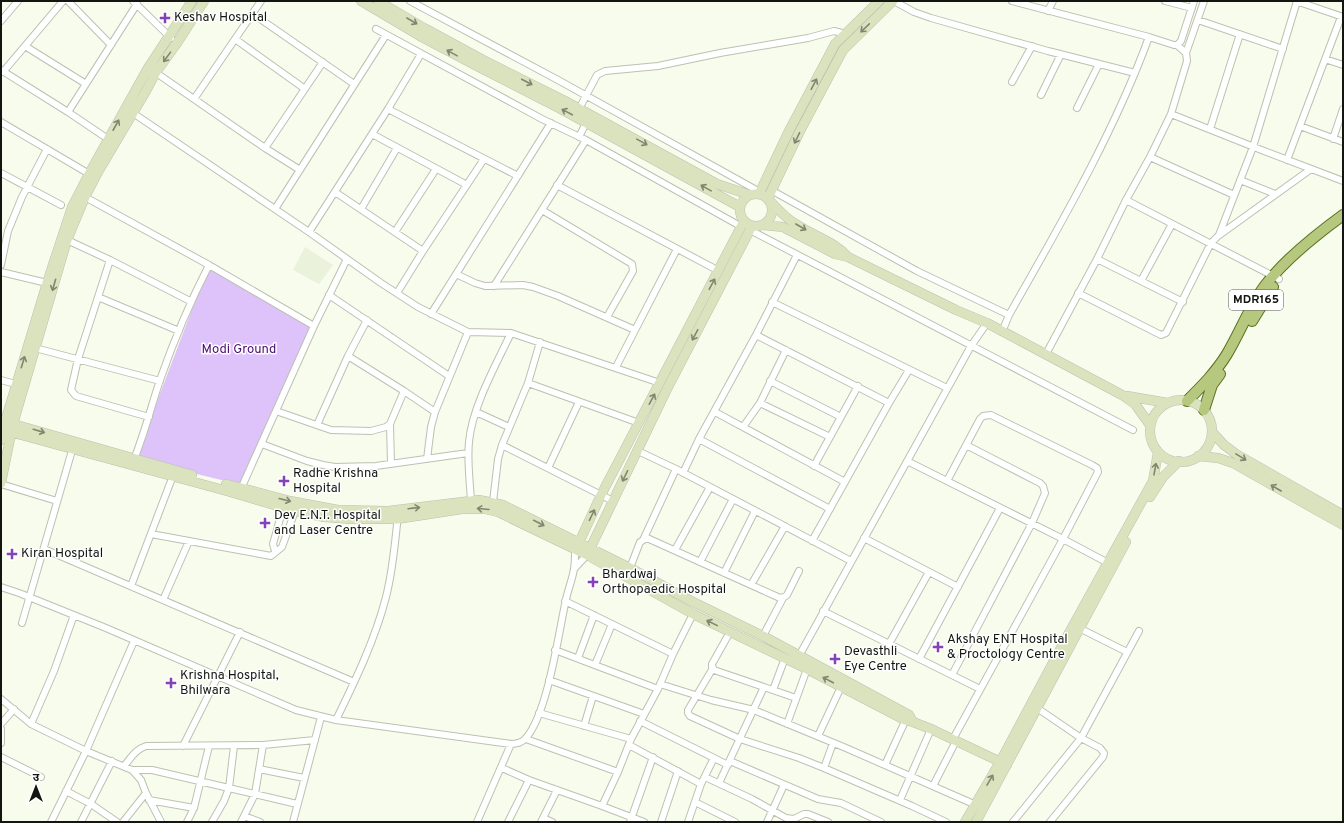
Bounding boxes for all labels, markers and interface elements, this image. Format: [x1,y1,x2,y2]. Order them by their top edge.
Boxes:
place label: Keshav Hospital [174,10,267,26]
marker: Keshav Hospital [159,12,171,24]
one-way arrow [406,17,418,25]
one-way arrow [860,23,870,33]
one-way arrow [446,48,458,56]
one-way arrow [163,51,171,62]
one-way arrow [811,78,818,90]
one-way arrow [520,79,532,86]
one-way arrow [561,108,573,116]
one-way arrow [113,119,120,131]
one-way arrow [793,131,800,143]
one-way arrow [636,139,648,147]
one-way arrow [700,184,712,192]
one-way arrow [795,223,807,231]
one-way arrow [50,278,58,291]
one-way arrow [709,279,716,291]
road number: MDR165 [1229,290,1283,310]
one-way arrow [691,328,699,340]
park label: Modi Ground [202,342,276,358]
one-way arrow [20,356,27,369]
one-way arrow [648,394,656,406]
one-way arrow [32,428,45,435]
one-way arrow [1235,454,1247,462]
one-way arrow [1152,462,1160,475]
place label: Radhe Krishna Hospital [293,466,378,497]
one-way arrow [621,470,628,482]
marker: Radhe Krishna Hospital [278,475,290,487]
one-way arrow [1270,483,1282,491]
one-way arrow [278,497,291,504]
one-way arrow [407,504,420,512]
one-way arrow [477,505,490,513]
place label: Dev E.N.T. Hospital and Laser Centre [274,508,381,539]
one-way arrow [589,509,596,521]
marker: Dev E.N.T. Hospital and Laser Centre [259,517,271,529]
one-way arrow [533,519,545,527]
place label: Kiran Hospital [21,546,103,562]
marker: Kiran Hospital [6,548,18,560]
place label: Bhardwaj Orthopaedic Hospital [602,567,726,598]
marker: Bhardwaj Orthopaedic Hospital [587,576,599,588]
one-way arrow [706,619,718,626]
place label: Akshay ENT Hospital & Proctology Centre [947,632,1068,663]
marker: Akshay ENT Hospital & Proctology Centre [932,641,944,653]
place label: Devasthli Eye Centre [844,644,907,675]
marker: Devasthli Eye Centre [829,653,841,665]
place label: Krishna Hospital, Bhilwara [180,668,279,699]
one-way arrow [822,676,834,684]
marker: Krishna Hospital, Bhilwara [165,677,177,689]
north arrow [16,767,56,807]
text: उ [33,771,40,785]
one-way arrow [986,774,994,786]

